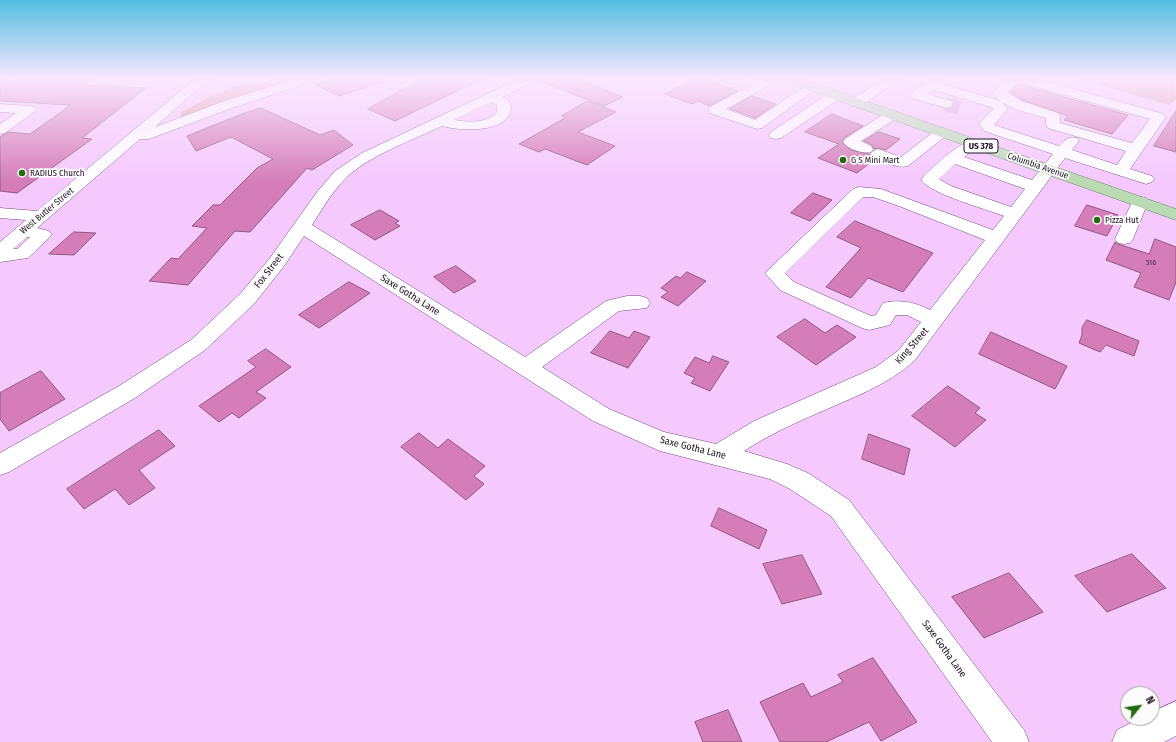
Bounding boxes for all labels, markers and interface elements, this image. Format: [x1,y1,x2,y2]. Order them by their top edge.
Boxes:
road number: US 378 [964,139,998,153]
street label: Columbia Avenue [1006,151,1070,181]
marker: G S Mini Mart [838,155,848,165]
place label: G S Mini Mart [851,155,900,165]
marker: RADIUS Church [17,168,27,178]
place label: RADIUS Church [30,168,84,178]
street label: West Butler Street [18,185,76,237]
marker: Pizza Hut [1092,215,1102,225]
place label: Pizza Hut [1105,215,1139,225]
street label: Fox Street [252,251,286,291]
house number: 516 [1146,258,1156,268]
street label: Saxe Gotha Lane [378,272,442,318]
street label: King Street [893,325,931,367]
street label: Saxe Gotha Lane [659,434,727,462]
street label: Saxe Gotha Lane [919,618,969,680]
north arrow [1120,686,1160,726]
text: N [1143,694,1157,706]

